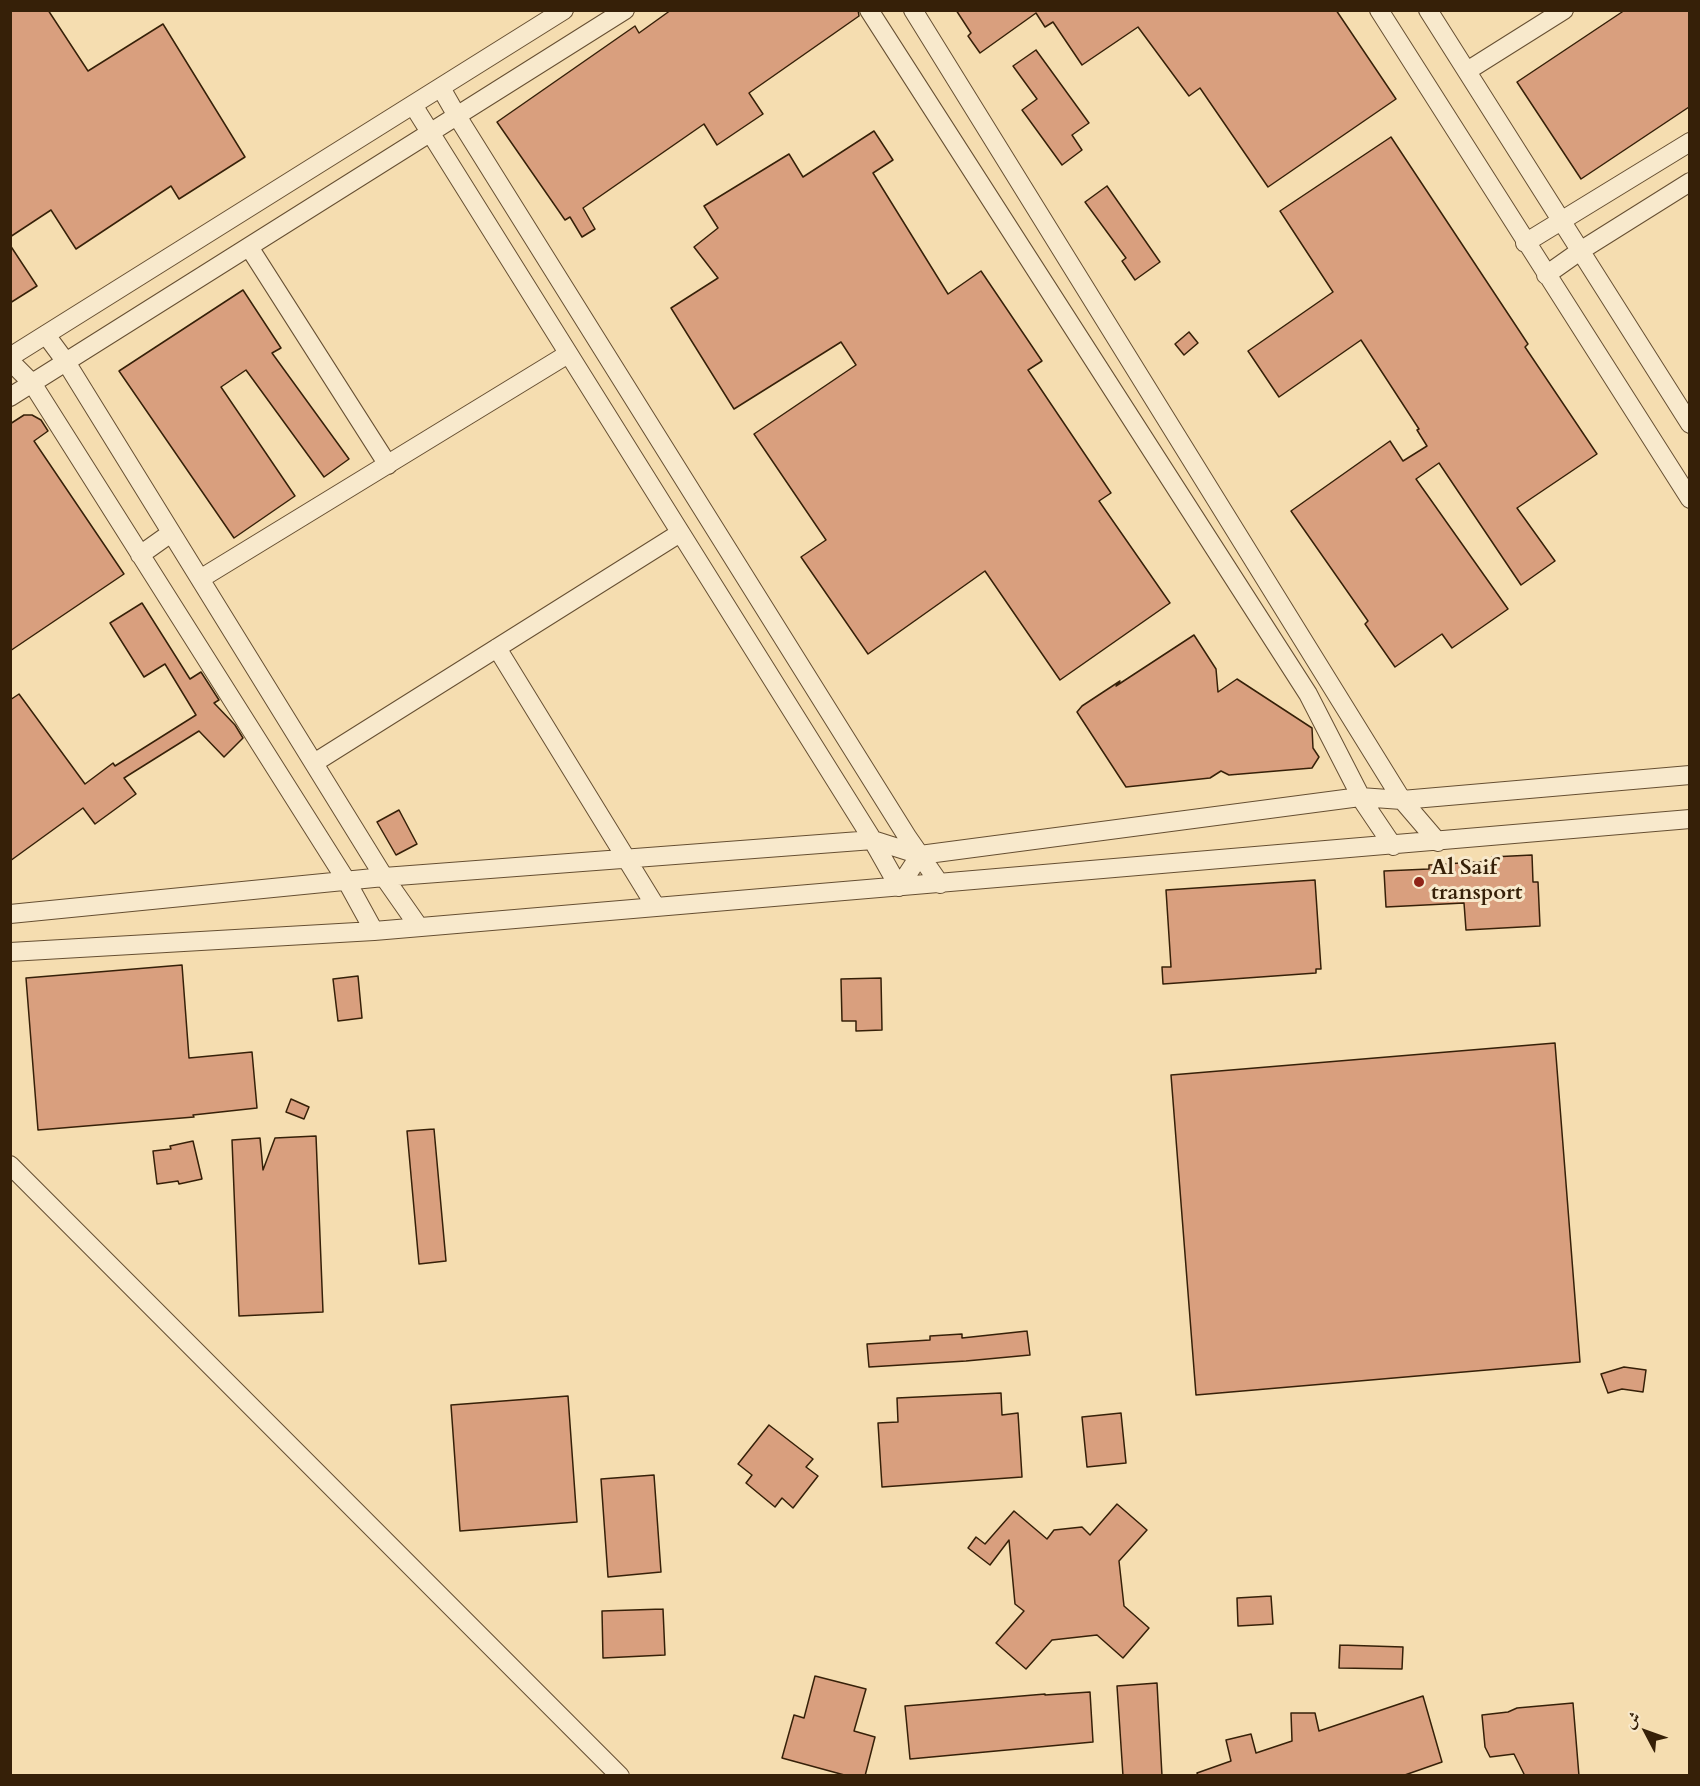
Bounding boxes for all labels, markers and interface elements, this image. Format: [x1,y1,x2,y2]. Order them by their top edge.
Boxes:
place label: Al Saif transport [1431,856,1523,908]
marker: Al Saif transport [1412,875,1426,889]
north arrow [1616,1702,1676,1762]
text: ش [1619,1707,1646,1733]

